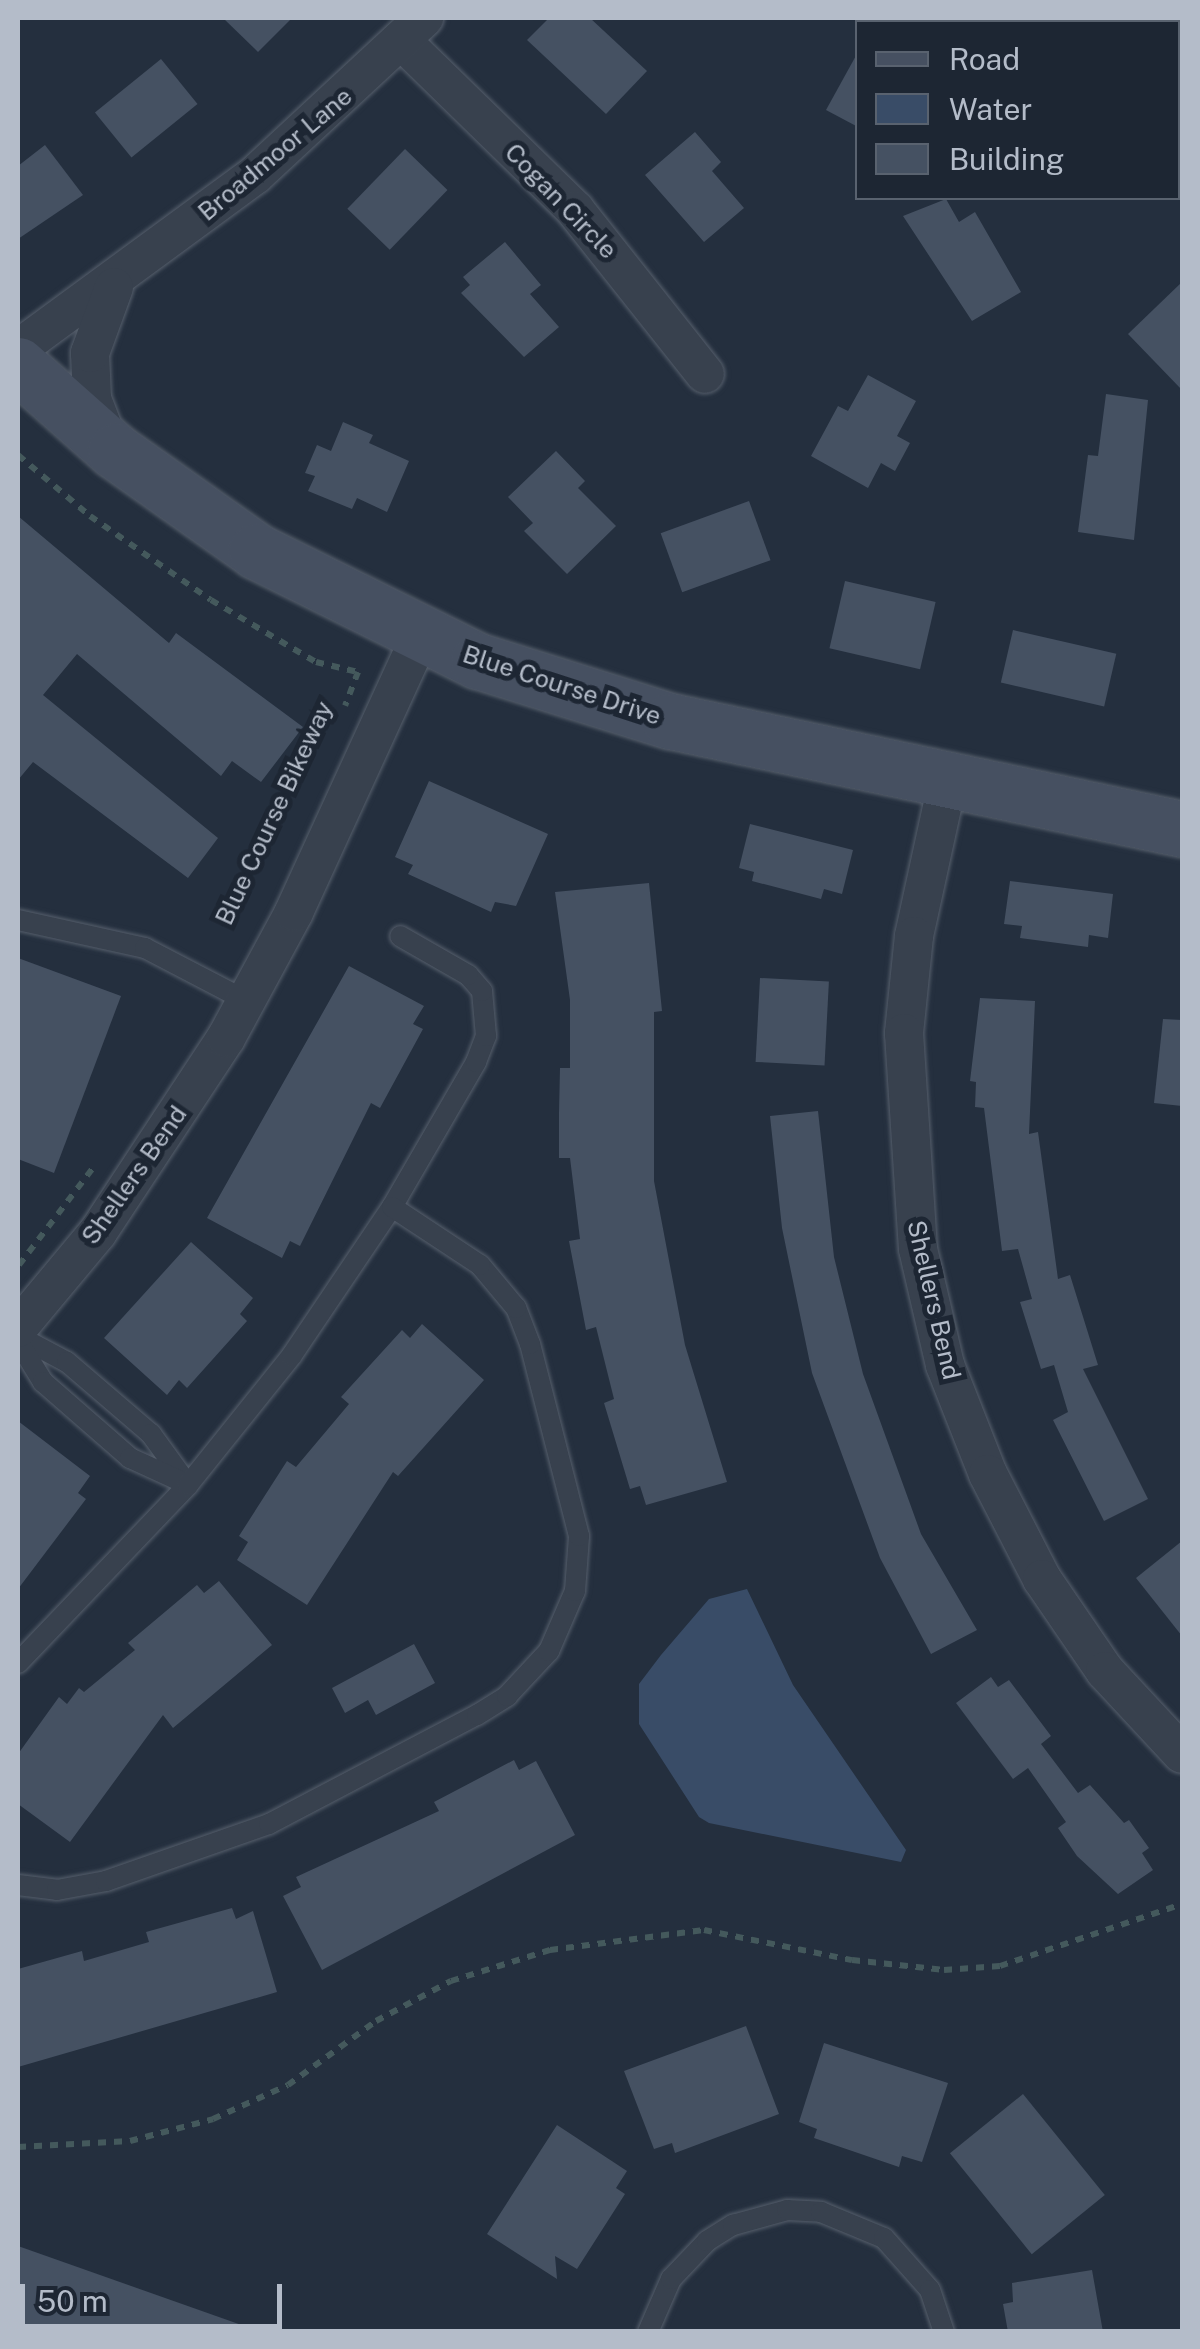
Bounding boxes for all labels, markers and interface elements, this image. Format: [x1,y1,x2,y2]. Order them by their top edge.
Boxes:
legend [855,20,1180,200]
text: Road [949,41,1020,77]
street label: Broadmoor Lane [192,81,358,227]
text: Water [949,91,1032,127]
street label: Cogan Circle [499,137,623,265]
text: Building [949,141,1064,177]
street label: Blue Course Drive [459,639,665,731]
street label: Blue Course Bikeway [209,696,339,930]
street label: Shellers Bend [75,1100,193,1250]
street label: Shellers Bend [901,1218,967,1382]
scale bar [25,2264,288,2326]
text: 50 m [37,2283,108,2319]

